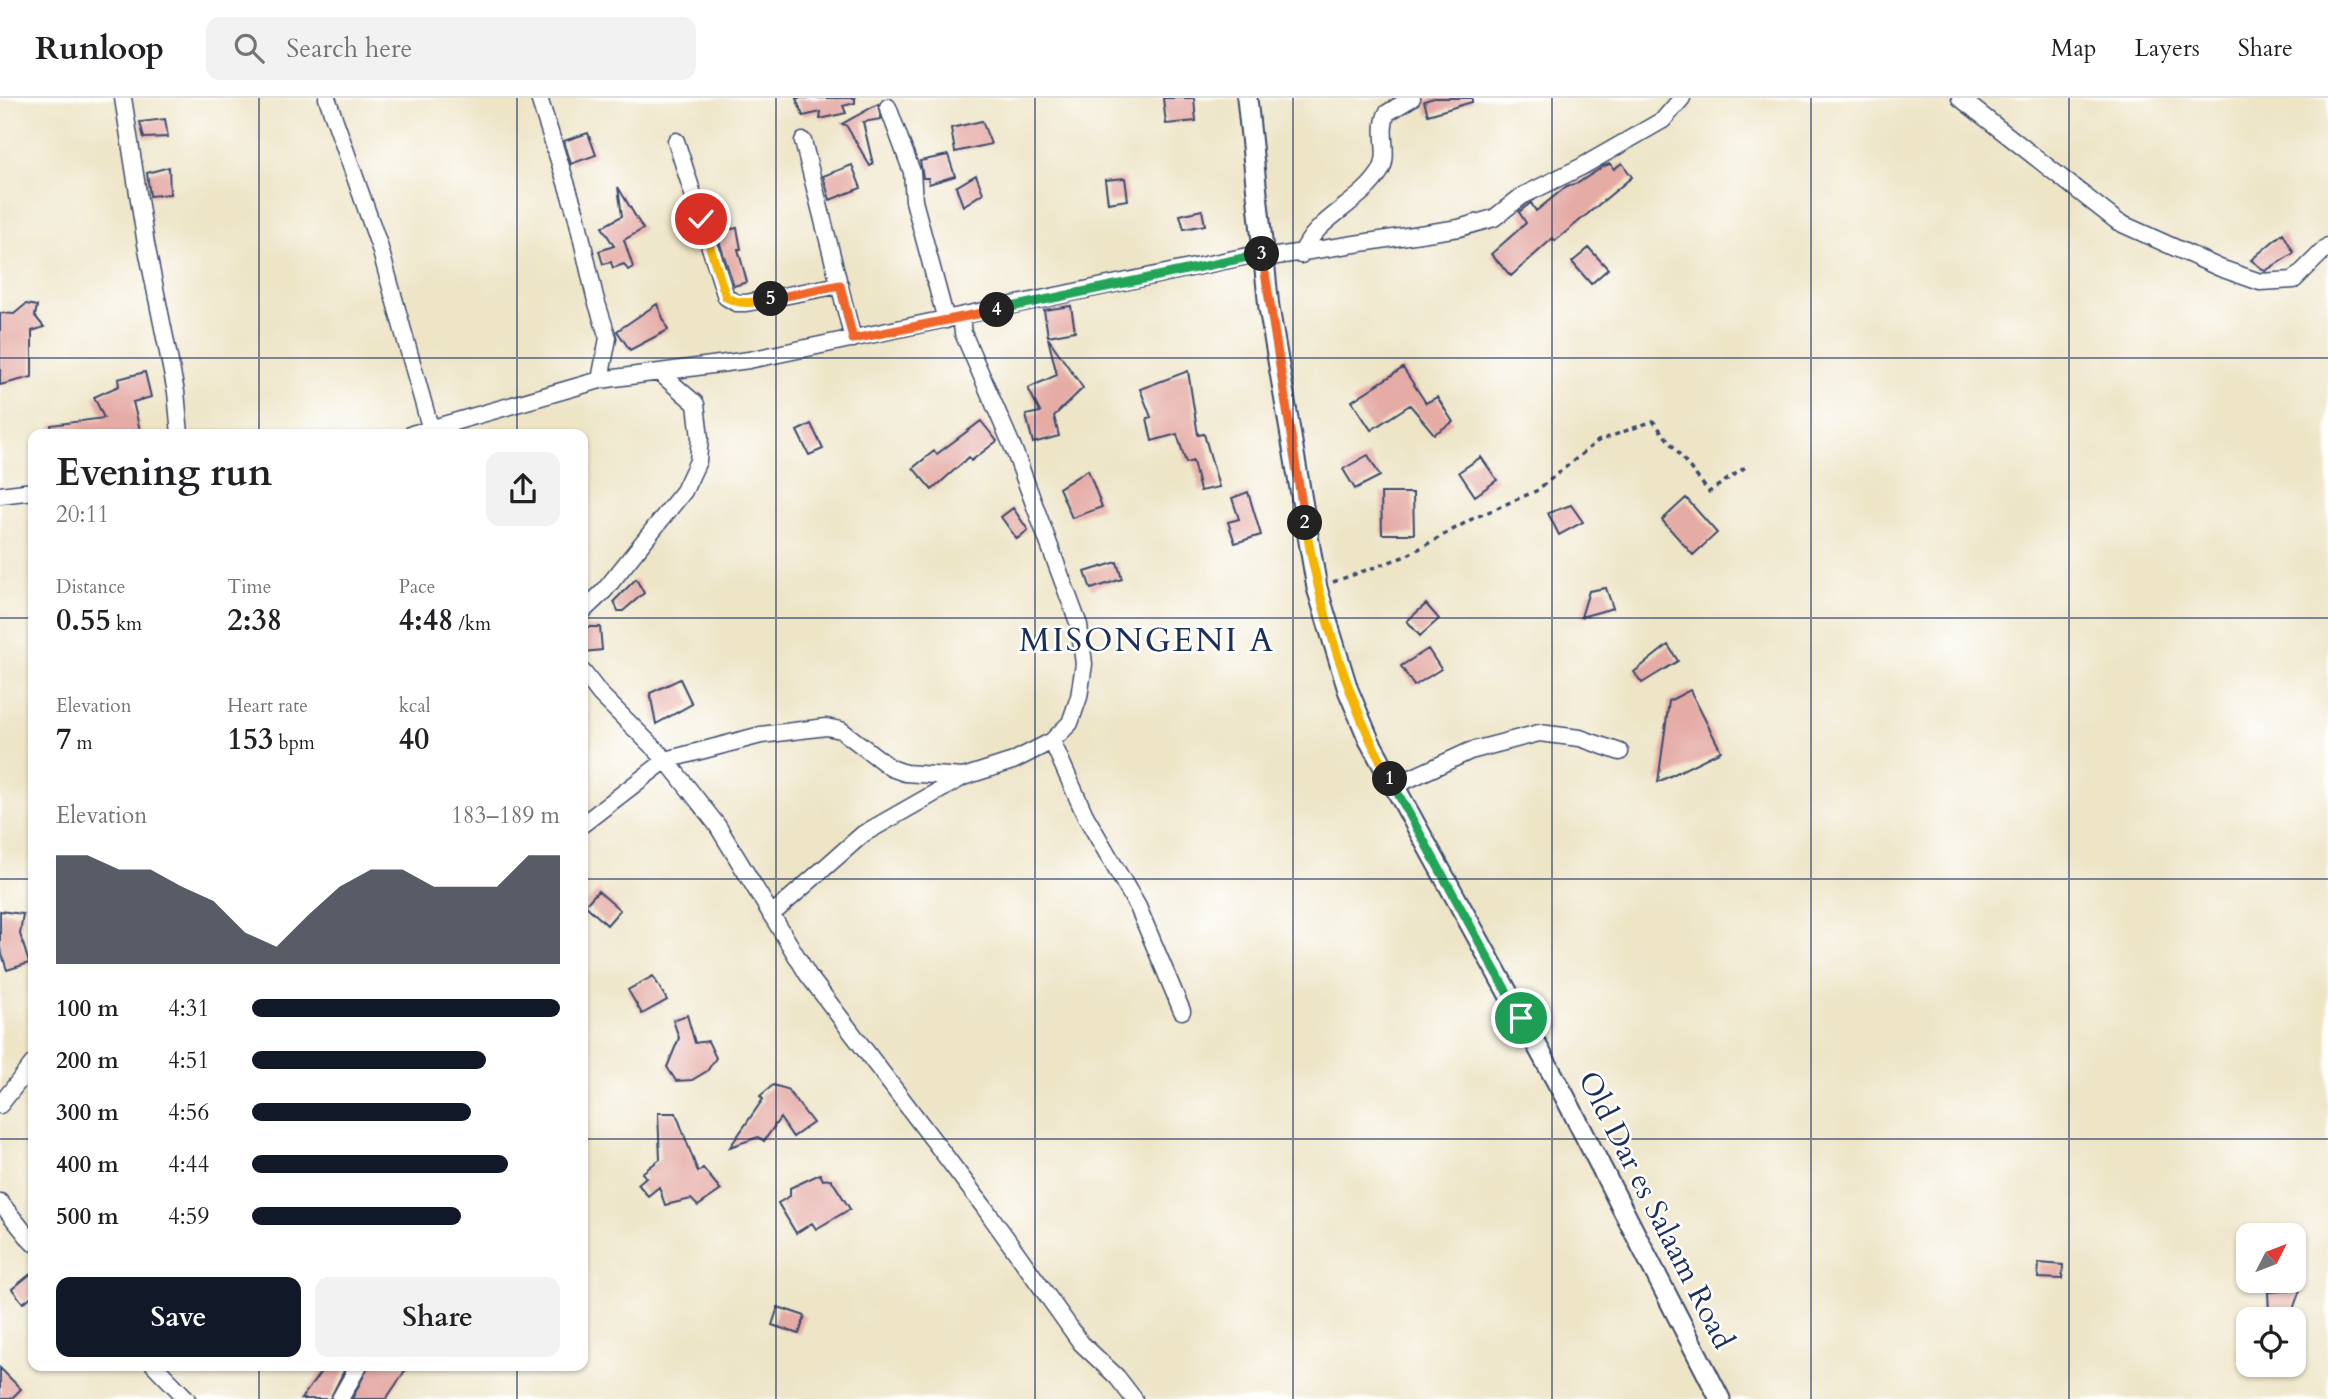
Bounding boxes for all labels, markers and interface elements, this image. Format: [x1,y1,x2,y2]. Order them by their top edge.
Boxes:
search box [206,17,696,80]
text: Runloop [35,26,164,71]
icon: search [230,29,268,67]
text: Search here [286,31,412,66]
text: Map [2051,32,2097,65]
text: Layers [2135,32,2200,65]
text: Share [2238,32,2293,65]
pin [671,189,731,249]
icon: check [682,200,720,238]
pin: 3 [1244,236,1280,272]
text: 3 [1257,240,1266,266]
pin: 5 [754,282,788,316]
text: 5 [766,285,775,311]
pin: 4 [979,292,1014,328]
text: 4 [992,296,1001,322]
text: Evening run [56,447,272,499]
button: share [486,452,560,526]
text: 20:11 [56,499,109,530]
pin: 2 [1288,506,1322,540]
text: 2 [1300,509,1309,535]
text: Distance [56,574,125,600]
text: Time [227,574,271,600]
text: Pace [399,574,435,600]
text: 0.55 [56,600,111,641]
text: 2:38 [227,600,282,641]
text: 4:48 [399,600,453,641]
text: km [111,611,142,637]
text: /km [453,611,491,637]
district label: MISONGENI A [1019,618,1275,663]
text: Elevation [56,693,131,719]
text: Heart rate [227,693,308,719]
text: kcal [399,693,431,719]
text: 7 [56,719,71,760]
text: 153 [227,719,273,760]
text: 40 [399,719,429,760]
text: m [71,730,93,756]
text: bpm [273,730,315,756]
pin: 1 [1372,762,1408,796]
text: 1 [1385,765,1394,791]
text: Elevation [56,800,147,831]
text: 183–189 m [451,800,560,831]
pin [1491,988,1551,1048]
text: 100 m [56,993,119,1024]
text: 4:31 [168,993,209,1024]
icon: arrive [1502,999,1540,1037]
text: 200 m [56,1045,119,1076]
text: 4:51 [168,1045,209,1076]
street label: Old Dar es Salaam Road [1568,1064,1744,1356]
text: 300 m [56,1097,119,1128]
text: 4:56 [168,1097,209,1128]
text: 400 m [56,1149,119,1180]
text: 4:44 [168,1149,209,1180]
text: 500 m [56,1201,119,1232]
text: 4:59 [168,1201,209,1232]
north arrow [2236,1223,2306,1293]
map controls [2236,1223,2306,1377]
button: Save [56,1277,301,1357]
button: Share [315,1277,560,1357]
button: locate [2236,1307,2306,1377]

